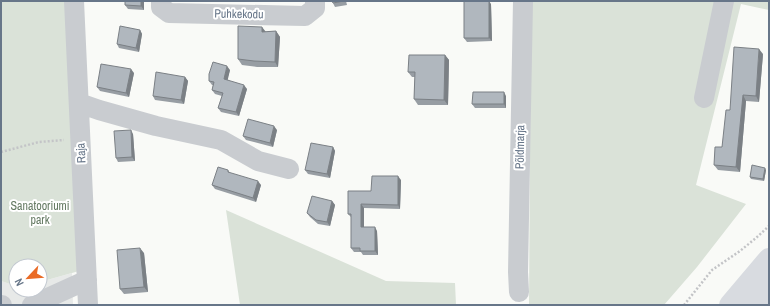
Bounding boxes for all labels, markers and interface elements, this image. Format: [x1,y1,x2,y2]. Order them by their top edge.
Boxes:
street label: Puhkekodu [214,6,264,22]
street label: Põldmarja [512,124,528,169]
street label: Raja [72,142,90,164]
park label: Sanatooriumi park [10,198,70,228]
north arrow [8,258,48,298]
text: N [11,276,27,288]

